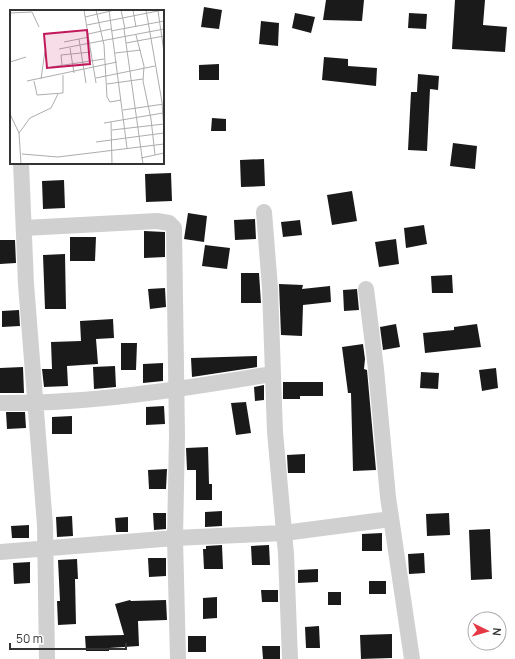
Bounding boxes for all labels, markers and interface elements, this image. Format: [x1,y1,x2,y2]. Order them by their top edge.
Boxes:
inset map [10,10,164,164]
north arrow [467,611,507,651]
scale bar [10,625,126,651]
text: N [490,627,505,637]
text: 50 m [16,630,43,647]

